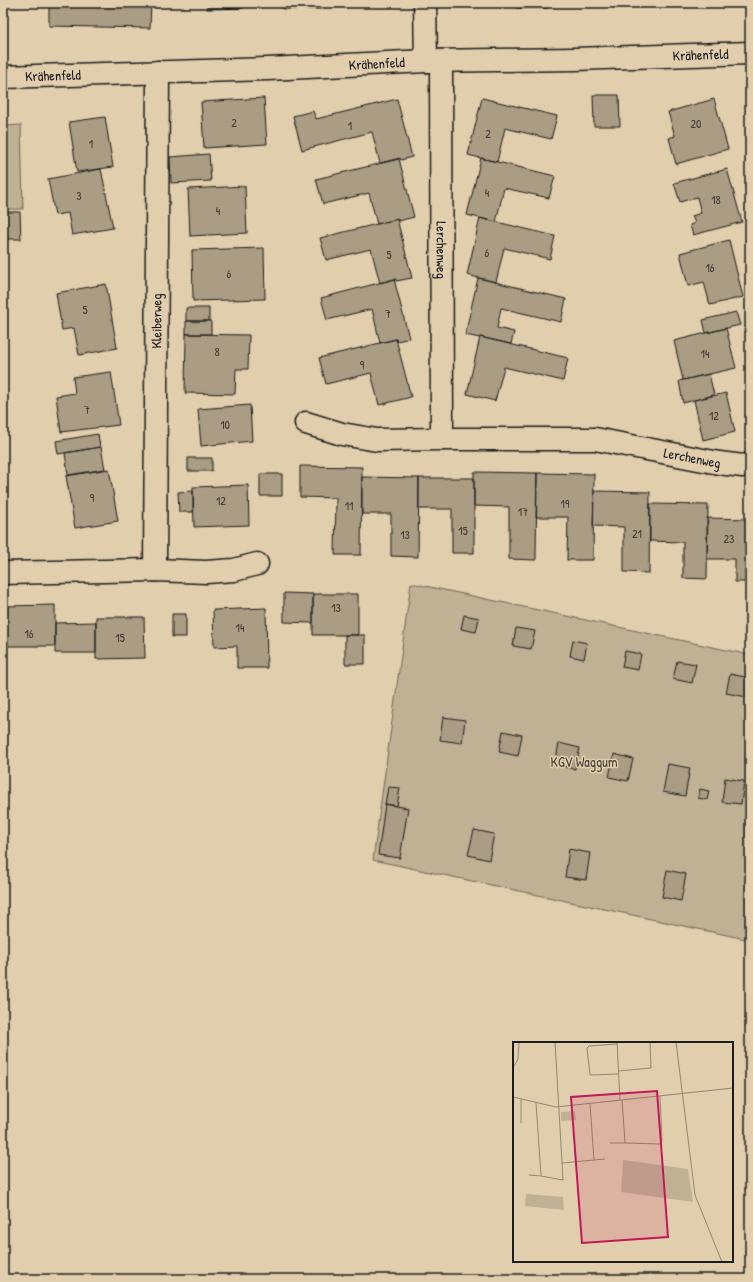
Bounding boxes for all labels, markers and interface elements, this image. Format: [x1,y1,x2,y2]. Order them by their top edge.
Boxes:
street label: Krähenfeld [672,44,729,65]
street label: Krähenfeld [348,52,406,74]
street label: Krähenfeld [25,65,82,85]
house number: 2 [231,114,237,131]
house number: 20 [691,115,702,132]
house number: 1 [348,117,352,134]
house number: 2 [485,125,491,142]
house number: 1 [89,135,93,152]
house number: 4 [485,184,490,201]
house number: 3 [76,187,82,204]
house number: 18 [711,191,721,208]
house number: 4 [216,202,221,219]
street label: Lerchenweg [432,221,452,279]
house number: 6 [485,244,490,261]
house number: 5 [386,246,392,263]
house number: 16 [705,259,715,276]
house number: 6 [227,265,232,282]
street label: Kleiberweg [146,294,167,348]
house number: 5 [82,301,88,318]
house number: 7 [385,305,391,322]
house number: 8 [214,343,220,360]
house number: 14 [701,345,710,362]
house number: 9 [360,356,365,373]
house number: 7 [84,401,90,418]
house number: 12 [709,407,719,424]
house number: 10 [220,416,230,433]
street label: Lerchenweg [662,443,722,473]
house number: 9 [90,489,95,506]
house number: 12 [216,492,226,509]
house number: 19 [561,495,570,512]
house number: 11 [345,497,353,514]
house number: 17 [518,503,528,520]
house number: 15 [458,522,468,539]
house number: 21 [632,525,642,542]
house number: 13 [400,526,410,543]
house number: 23 [724,530,735,547]
house number: 13 [331,599,341,616]
house number: 14 [236,619,245,636]
house number: 16 [24,625,34,642]
house number: 15 [115,629,125,646]
park label: KGV Waggum [551,752,617,772]
inset map [513,1042,733,1262]

